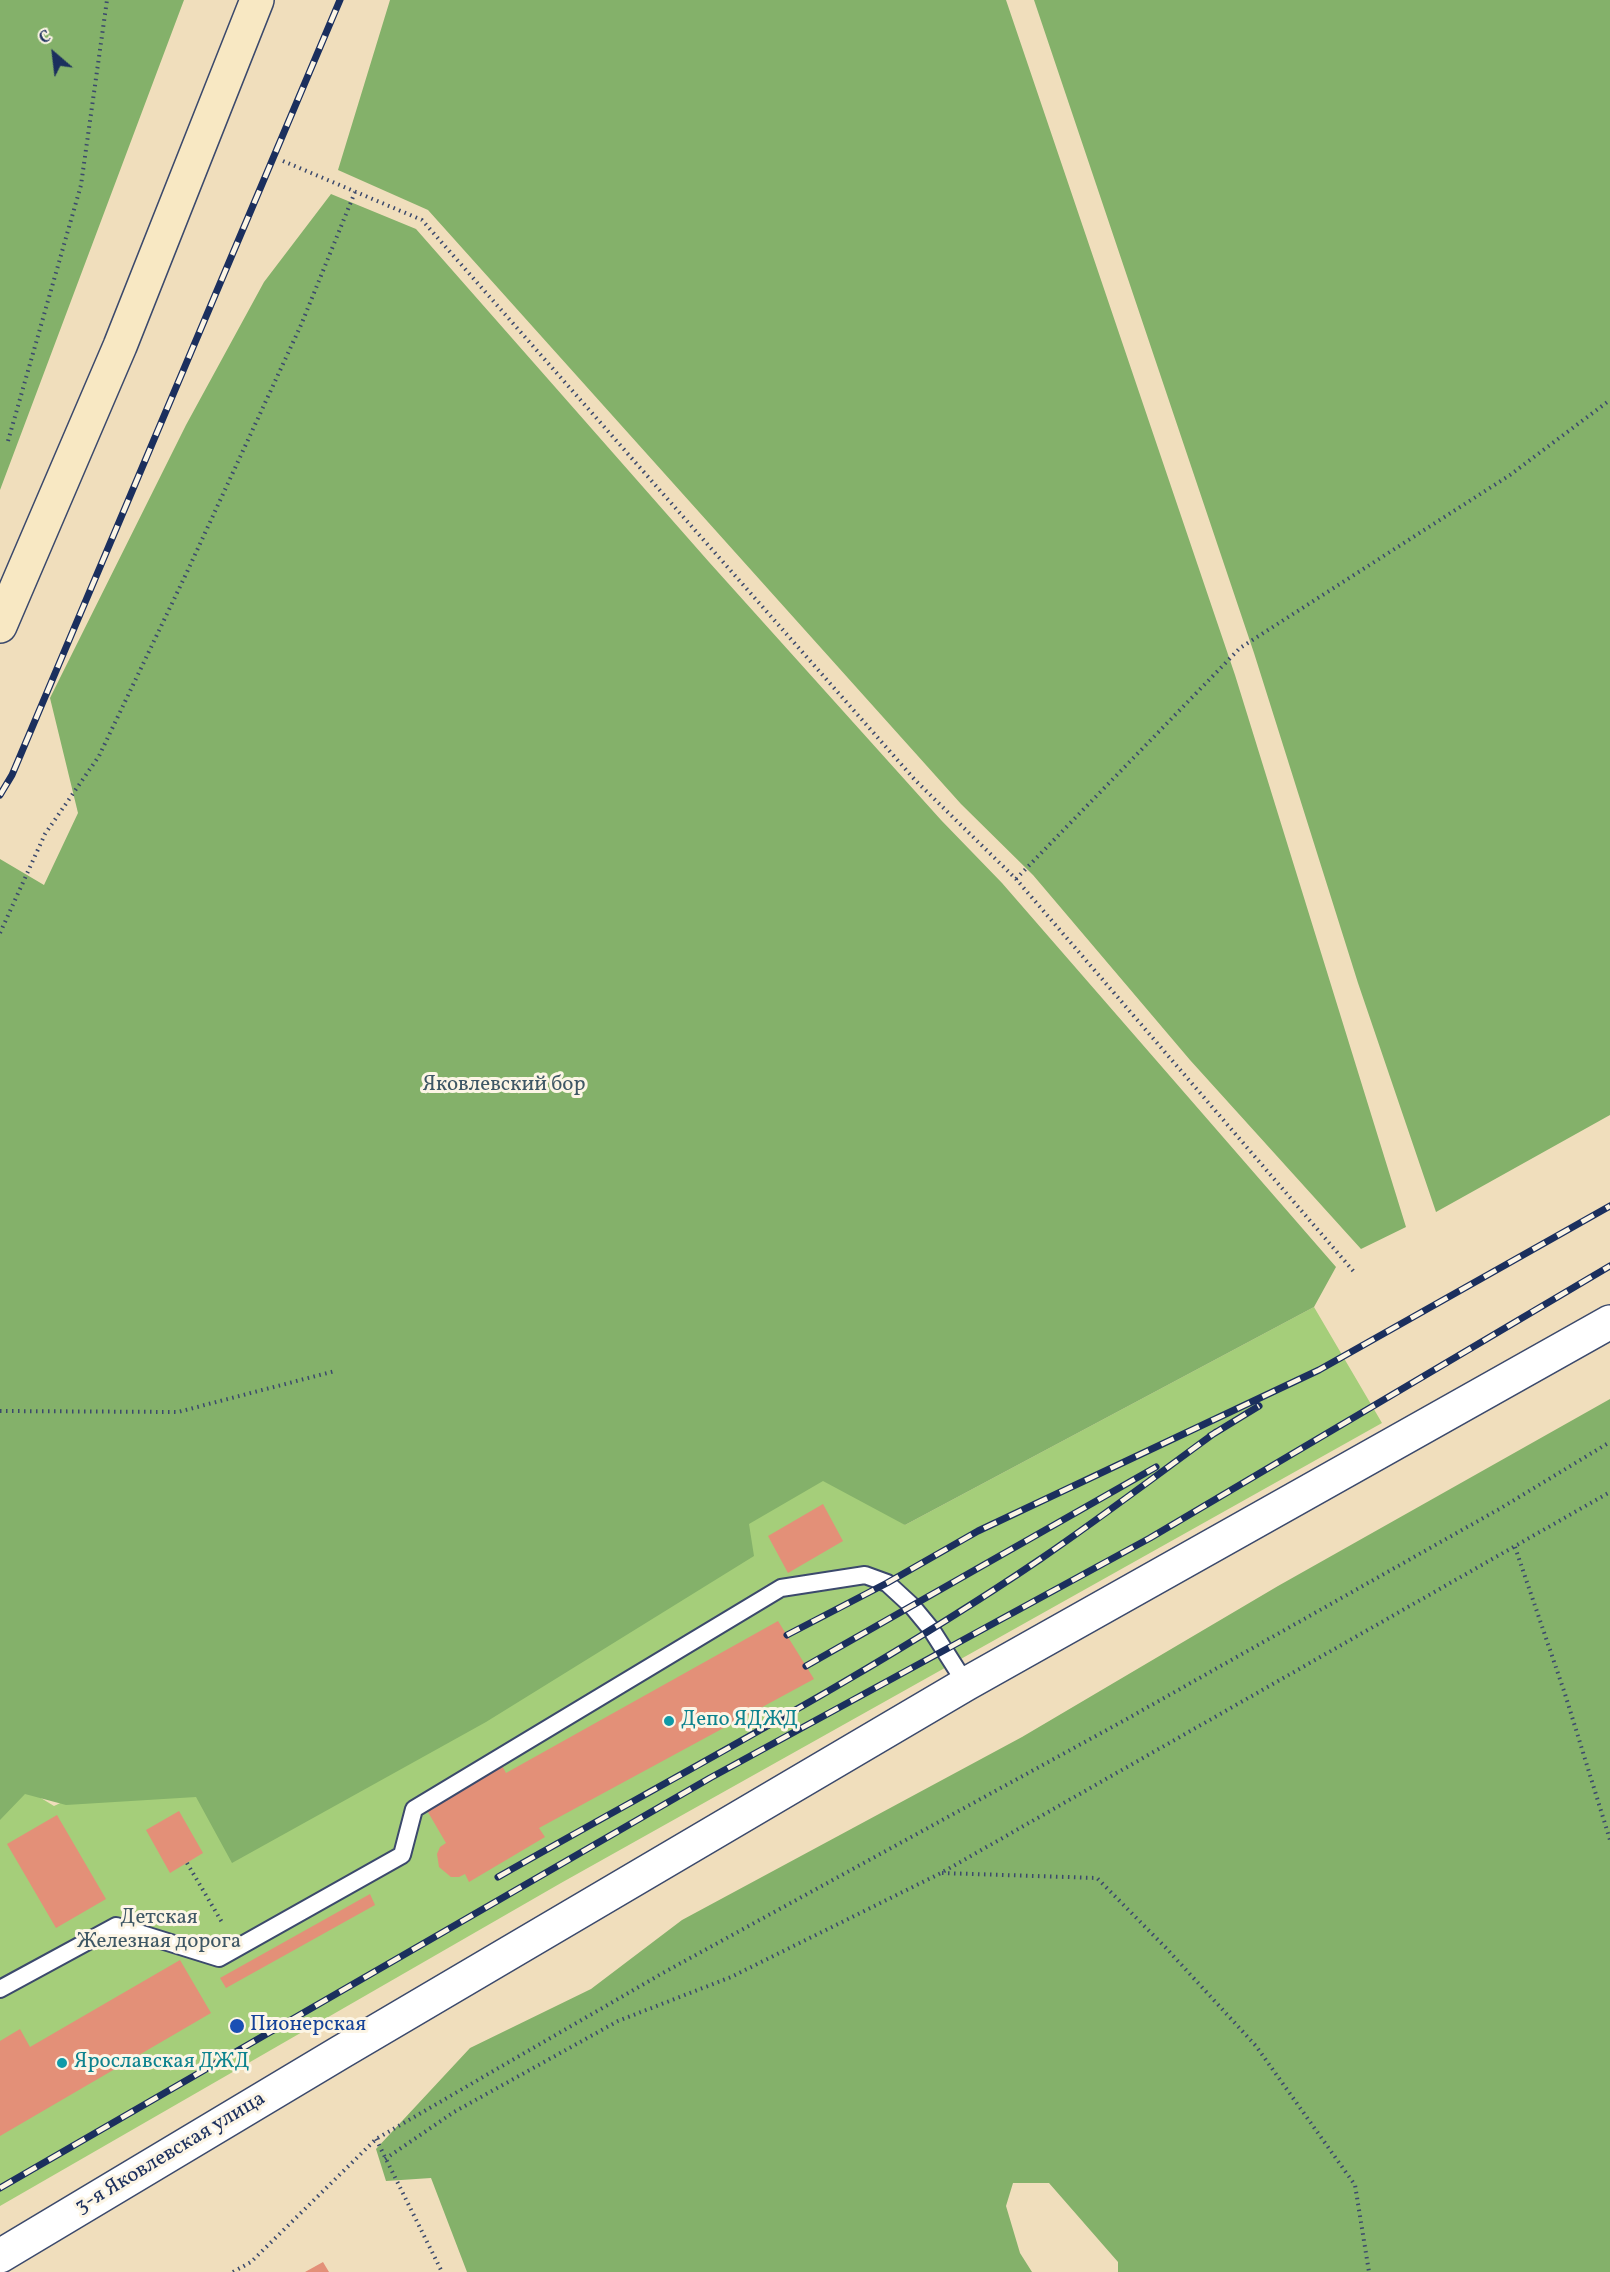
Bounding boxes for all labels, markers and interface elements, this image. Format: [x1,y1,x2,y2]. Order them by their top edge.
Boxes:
north arrow [24,24,84,84]
text: С [36,26,55,50]
park label: Яковлевский бор [423,1073,585,1099]
place label: Депо ЯДЖД [681,1708,798,1734]
marker: Депо ЯДЖД [662,1714,676,1728]
park label: Детская Железная дорога [77,1906,241,1956]
place label: Пионерская [250,2013,366,2039]
marker: Пионерская [228,2017,246,2035]
place label: Ярославская ДЖД [74,2050,250,2076]
marker: Ярославская ДЖД [55,2056,69,2070]
street label: 3-я Яковлевская улица [71,2087,271,2221]

